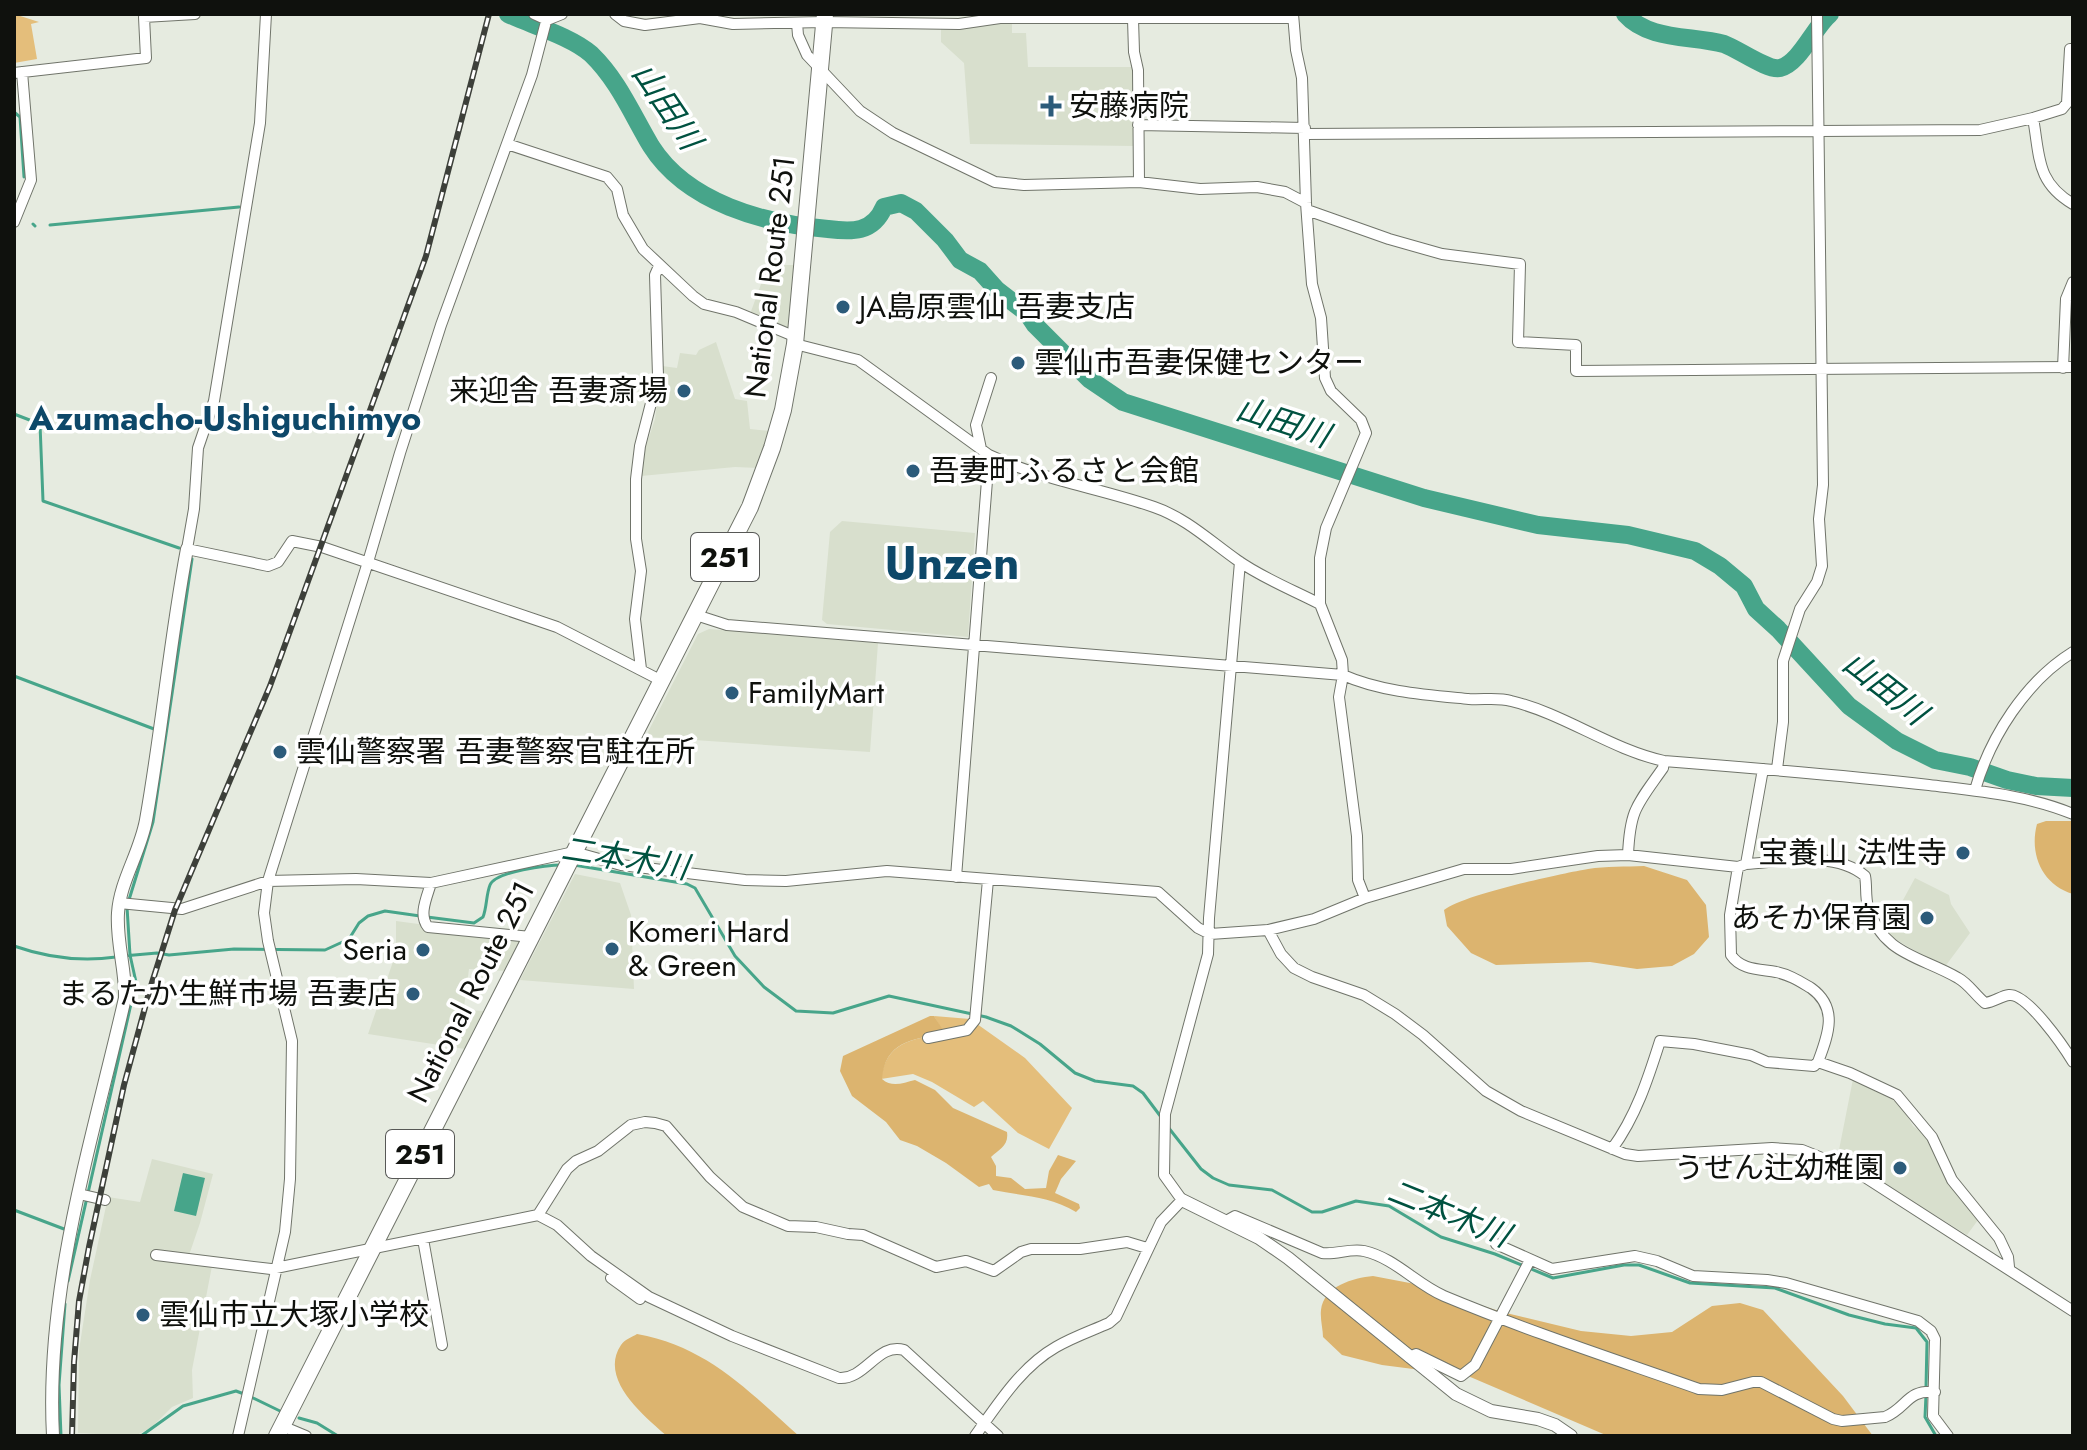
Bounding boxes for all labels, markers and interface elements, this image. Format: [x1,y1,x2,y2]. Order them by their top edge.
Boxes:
water label: 山田川 [621,53,715,161]
place label: 安藤病院 [1069,84,1189,127]
marker: 安藤病院 [1040,95,1062,117]
street label: National Route 251 [733,154,806,400]
place label: JA島原雲仙 吾妻支店 [855,285,1135,328]
marker: JA島原雲仙 吾妻支店 [834,298,852,316]
place label: 雲仙市吾妻保健センター [1034,341,1364,384]
marker: 雲仙市吾妻保健センター [1009,354,1027,372]
place label: 来迎舎 吾妻斎場 [449,369,668,412]
marker: 来迎舎 吾妻斎場 [675,382,693,400]
water label: 山田川 [1230,385,1339,460]
district label: Azumacho-Ushiguchimyo [28,394,421,443]
place label: 吾妻町ふるさと会館 [929,449,1199,492]
marker: 吾妻町ふるさと会館 [904,462,922,480]
district label: Unzen [885,530,1019,596]
road number: 251 [691,533,759,581]
water label: 山田川 [1833,640,1939,738]
place label: FamilyMart [748,671,885,714]
marker: FamilyMart [723,684,741,702]
place label: 雲仙警察署 吾妻警察官駐在所 [296,730,695,773]
marker: 雲仙警察署 吾妻警察官駐在所 [271,743,289,761]
water label: 二本木川 [558,825,695,891]
place label: 宝養山 法性寺 [1758,831,1947,874]
marker: 宝養山 法性寺 [1954,844,1972,862]
street label: National Route 251 [396,874,545,1110]
place label: あそか保育園 [1731,896,1911,939]
marker: あそか保育園 [1918,909,1936,927]
place label: Komeri Hard & Green [628,910,790,987]
place label: Seria [343,928,407,971]
marker: Komeri Hard & Green [603,940,621,958]
marker: Seria [414,941,432,959]
place label: まるたか生鮮市場 吾妻店 [58,972,397,1015]
marker: まるたか生鮮市場 吾妻店 [404,985,422,1003]
road number: 251 [386,1130,454,1178]
place label: うせん辻幼稚園 [1674,1146,1884,1189]
marker: うせん辻幼稚園 [1891,1159,1909,1177]
water label: 二本木川 [1381,1168,1520,1259]
place label: 雲仙市立大塚小学校 [159,1293,429,1336]
marker: 雲仙市立大塚小学校 [134,1306,152,1324]

